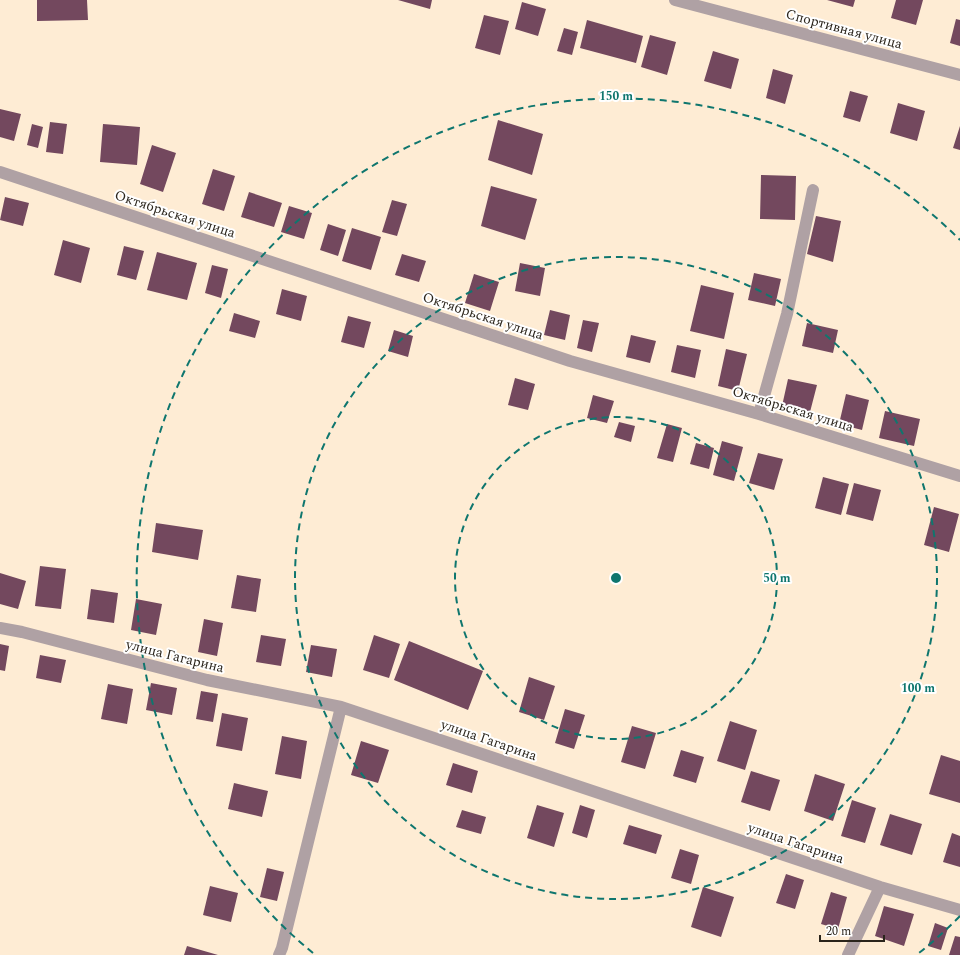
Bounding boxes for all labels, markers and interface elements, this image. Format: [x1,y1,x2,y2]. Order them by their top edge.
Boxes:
street label: Спортивная улица [783,3,905,55]
text: 150 m [599,87,633,106]
street label: Октябрьская улица [112,185,238,243]
street label: Октябрьская улица [420,287,546,345]
street label: Октябрьская улица [730,381,856,437]
text: 50 m [763,569,791,588]
centre of rings [609,571,623,585]
street label: улица Гагарина [123,633,226,678]
text: 100 m [901,679,935,698]
street label: улица Гагарина [437,713,540,766]
street label: улица Гагарина [744,816,847,869]
scale bar [820,917,884,943]
text: 20 m [826,922,851,941]

